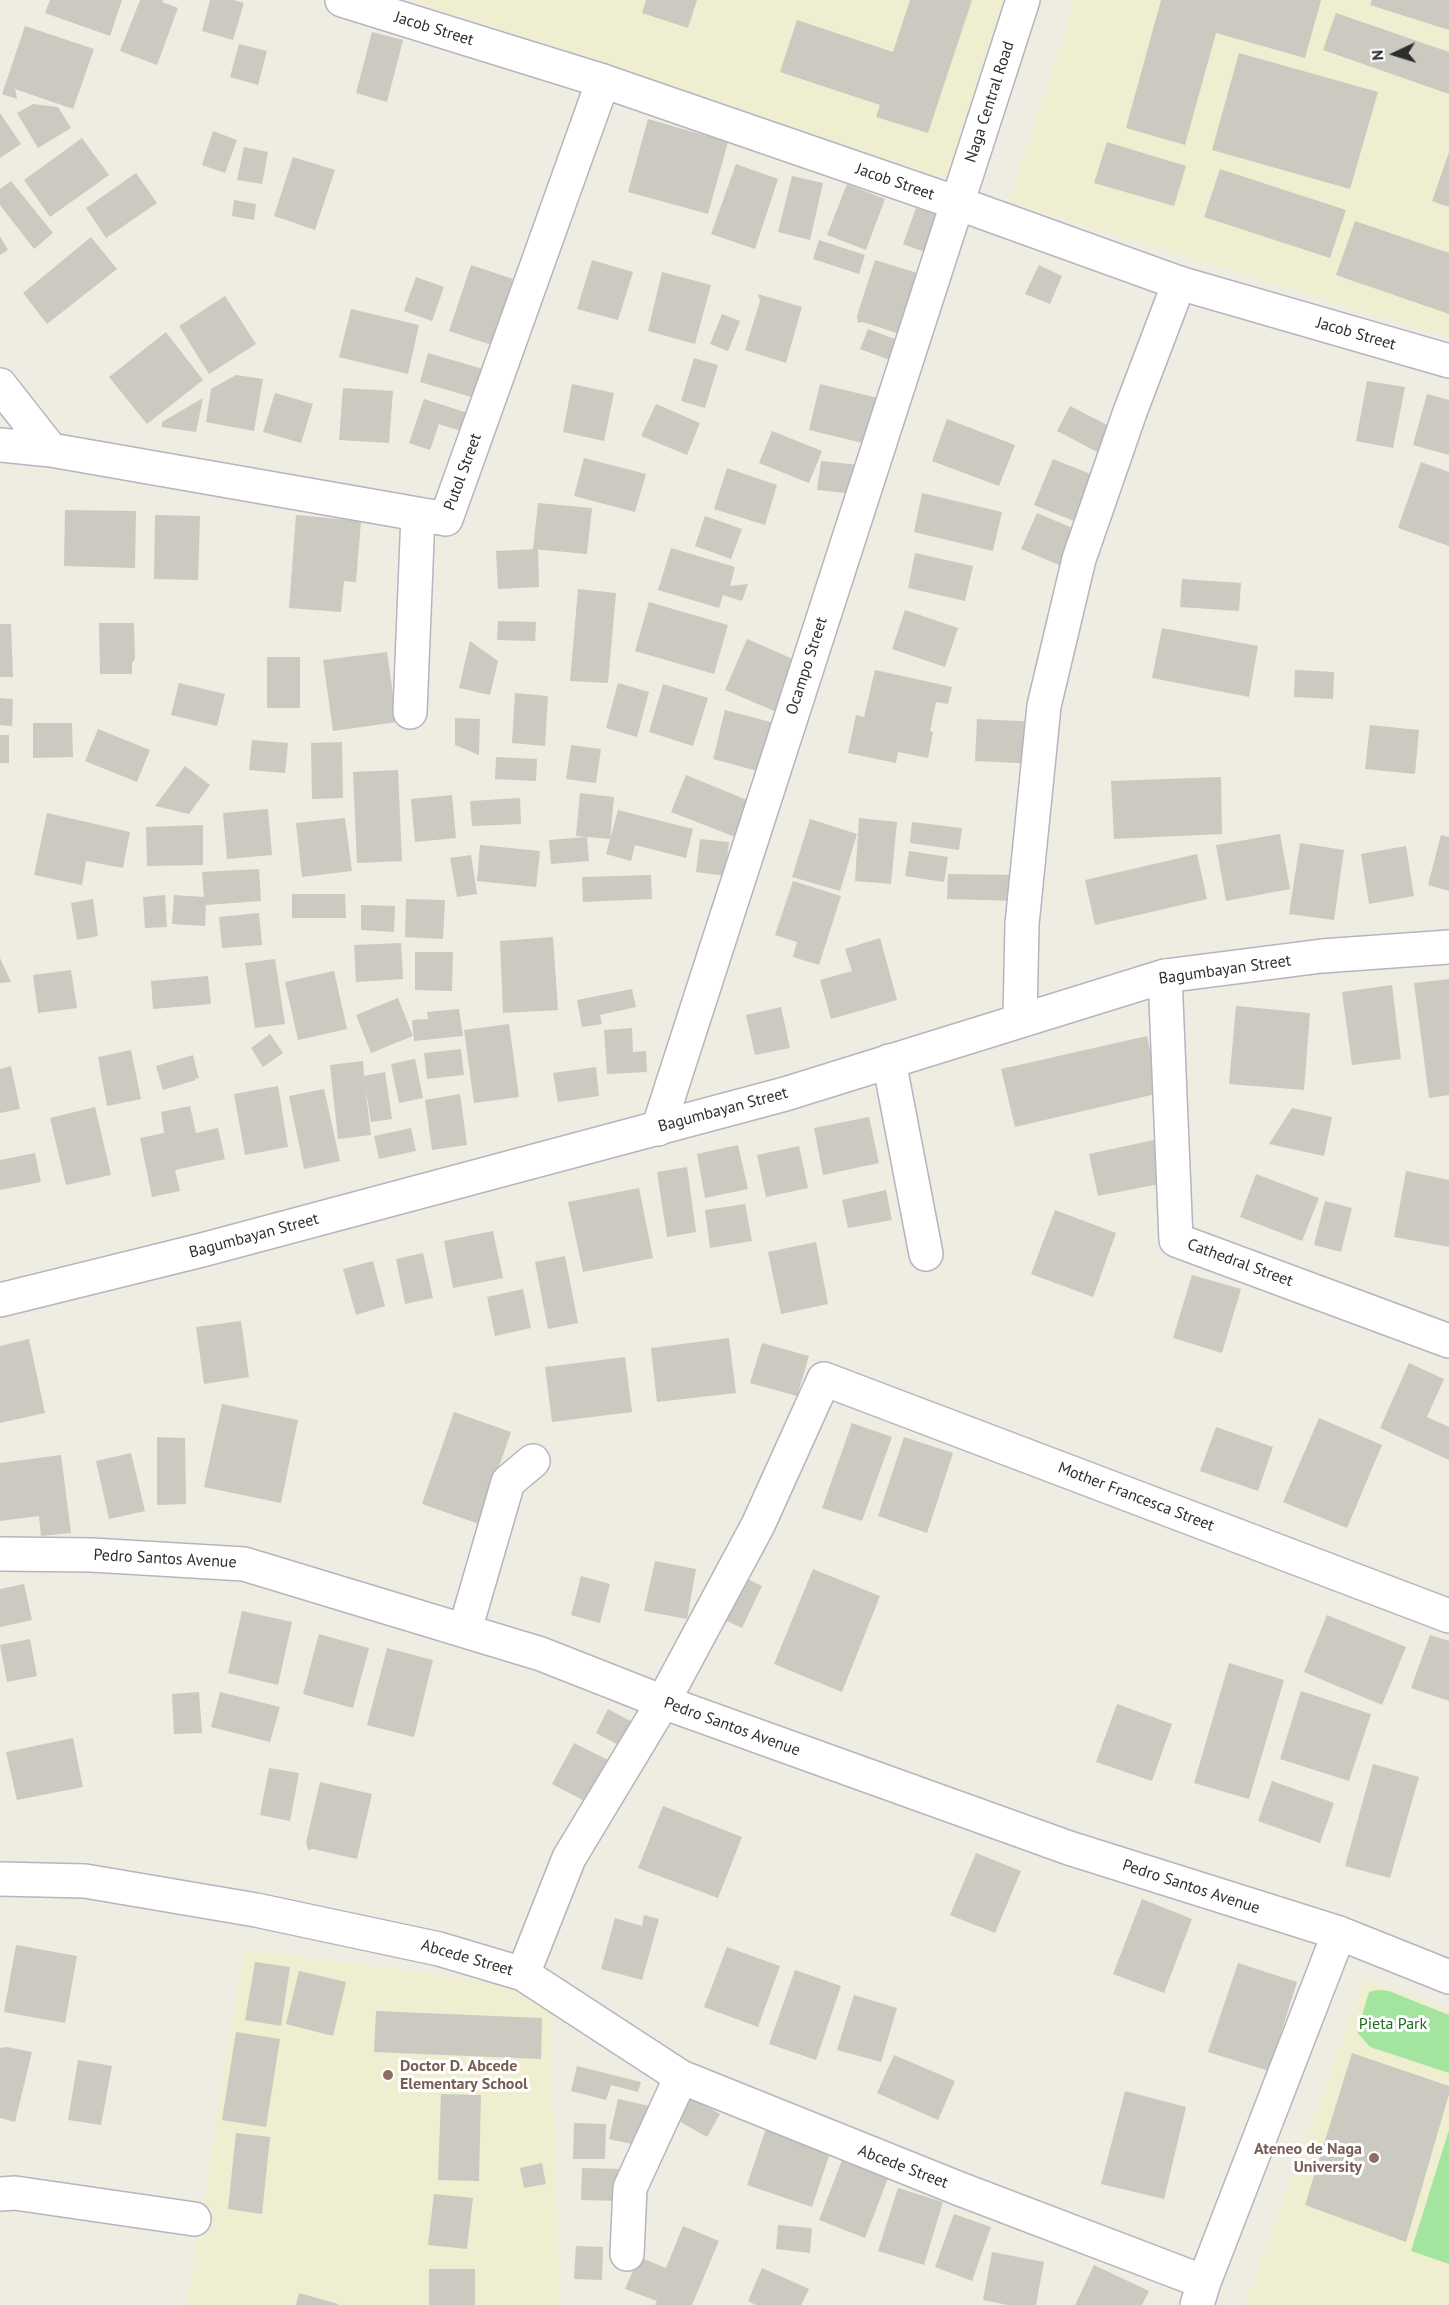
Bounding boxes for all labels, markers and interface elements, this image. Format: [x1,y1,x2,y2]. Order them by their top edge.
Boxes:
street label: Jacob Street [392,8,476,50]
north arrow [1365,24,1425,84]
street label: Naga Central Road [961,39,1019,165]
text: N [1367,49,1387,61]
street label: Jacob Street [853,160,937,204]
street label: Jacob Street [1314,313,1398,355]
street label: Putol Street [440,431,486,513]
street label: Ocampo Street [782,615,832,717]
street label: Bagumbayan Street [1158,951,1292,989]
street label: Bagumbayan Street [656,1083,790,1137]
street label: Bagumbayan Street [187,1209,321,1263]
street label: Cathedral Street [1185,1235,1295,1291]
street label: Mother Francesca Street [1055,1458,1217,1536]
street label: Pedro Santos Avenue [93,1546,237,1572]
street label: Pedro Santos Avenue [661,1693,803,1761]
street label: Pedro Santos Avenue [1120,1856,1262,1918]
street label: Abcede Street [419,1936,515,1980]
park label: Pieta Park [1359,2014,1427,2034]
place label: Doctor D. Abcede Elementary School [400,2056,528,2094]
marker: Doctor D. Abcede Elementary School [381,2068,395,2082]
place label: Ateneo de Naga University [1254,2139,1362,2177]
street label: Abcede Street [855,2141,951,2193]
marker: Ateneo de Naga University [1367,2151,1381,2165]

